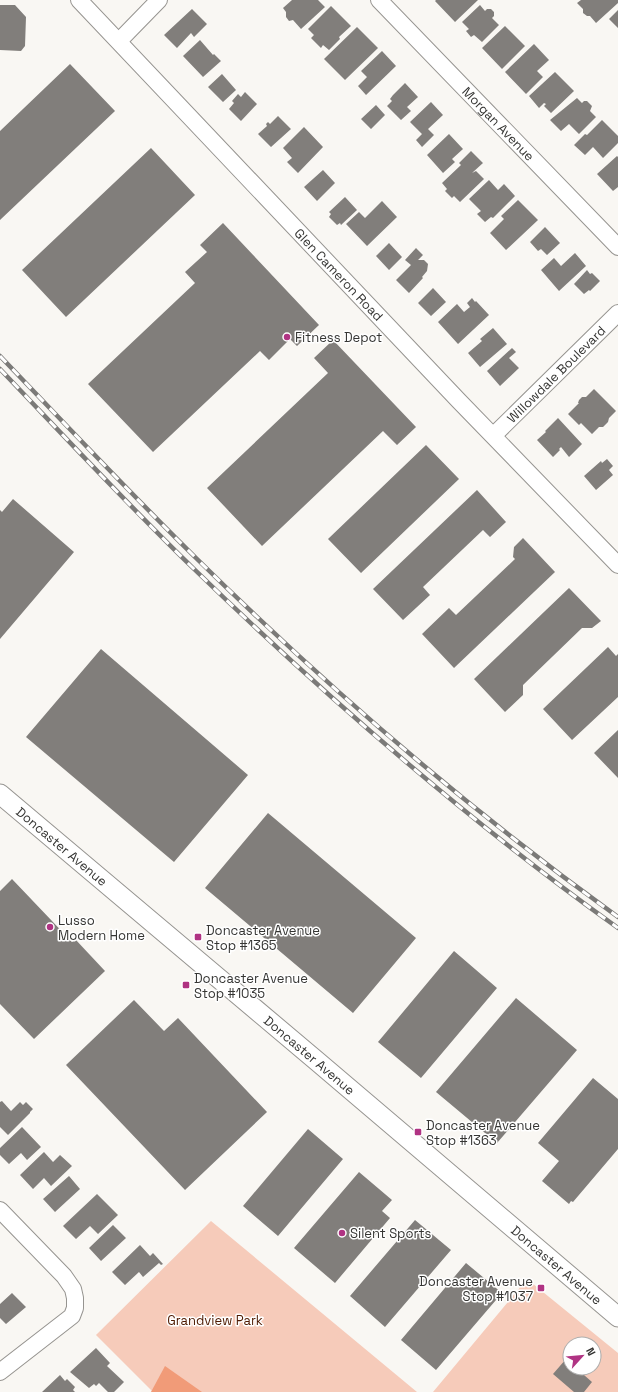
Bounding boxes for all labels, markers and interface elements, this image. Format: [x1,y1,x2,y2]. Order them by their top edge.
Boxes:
street label: Morgan Avenue [459,83,538,164]
street label: Glen Cameron Road [291,224,387,324]
street label: Willowdale Boulevard [503,322,609,426]
place label: Fitness Depot [295,329,382,346]
marker: Fitness Depot [282,332,292,342]
street label: Doncaster Avenue [13,803,111,889]
place label: Lusso Modern Home [58,912,145,944]
marker: Lusso Modern Home [45,922,55,932]
place label: Doncaster Avenue Stop #1365 [206,922,320,954]
marker: Doncaster Avenue Stop #1365 [193,932,203,942]
place label: Doncaster Avenue Stop #1035 [194,970,308,1002]
marker: Doncaster Avenue Stop #1035 [181,980,191,990]
street label: Doncaster Avenue [261,1012,359,1098]
place label: Doncaster Avenue Stop #1363 [426,1117,540,1149]
marker: Doncaster Avenue Stop #1363 [413,1127,423,1137]
street label: Doncaster Avenue [508,1221,606,1308]
place label: Silent Sports [350,1225,431,1242]
marker: Silent Sports [337,1228,347,1238]
place label: Doncaster Avenue Stop #1037 [419,1273,533,1305]
marker: Doncaster Avenue Stop #1037 [536,1283,546,1293]
park label: Grandview Park [167,1312,263,1329]
north arrow [562,1336,602,1376]
text: N [583,1345,599,1358]

